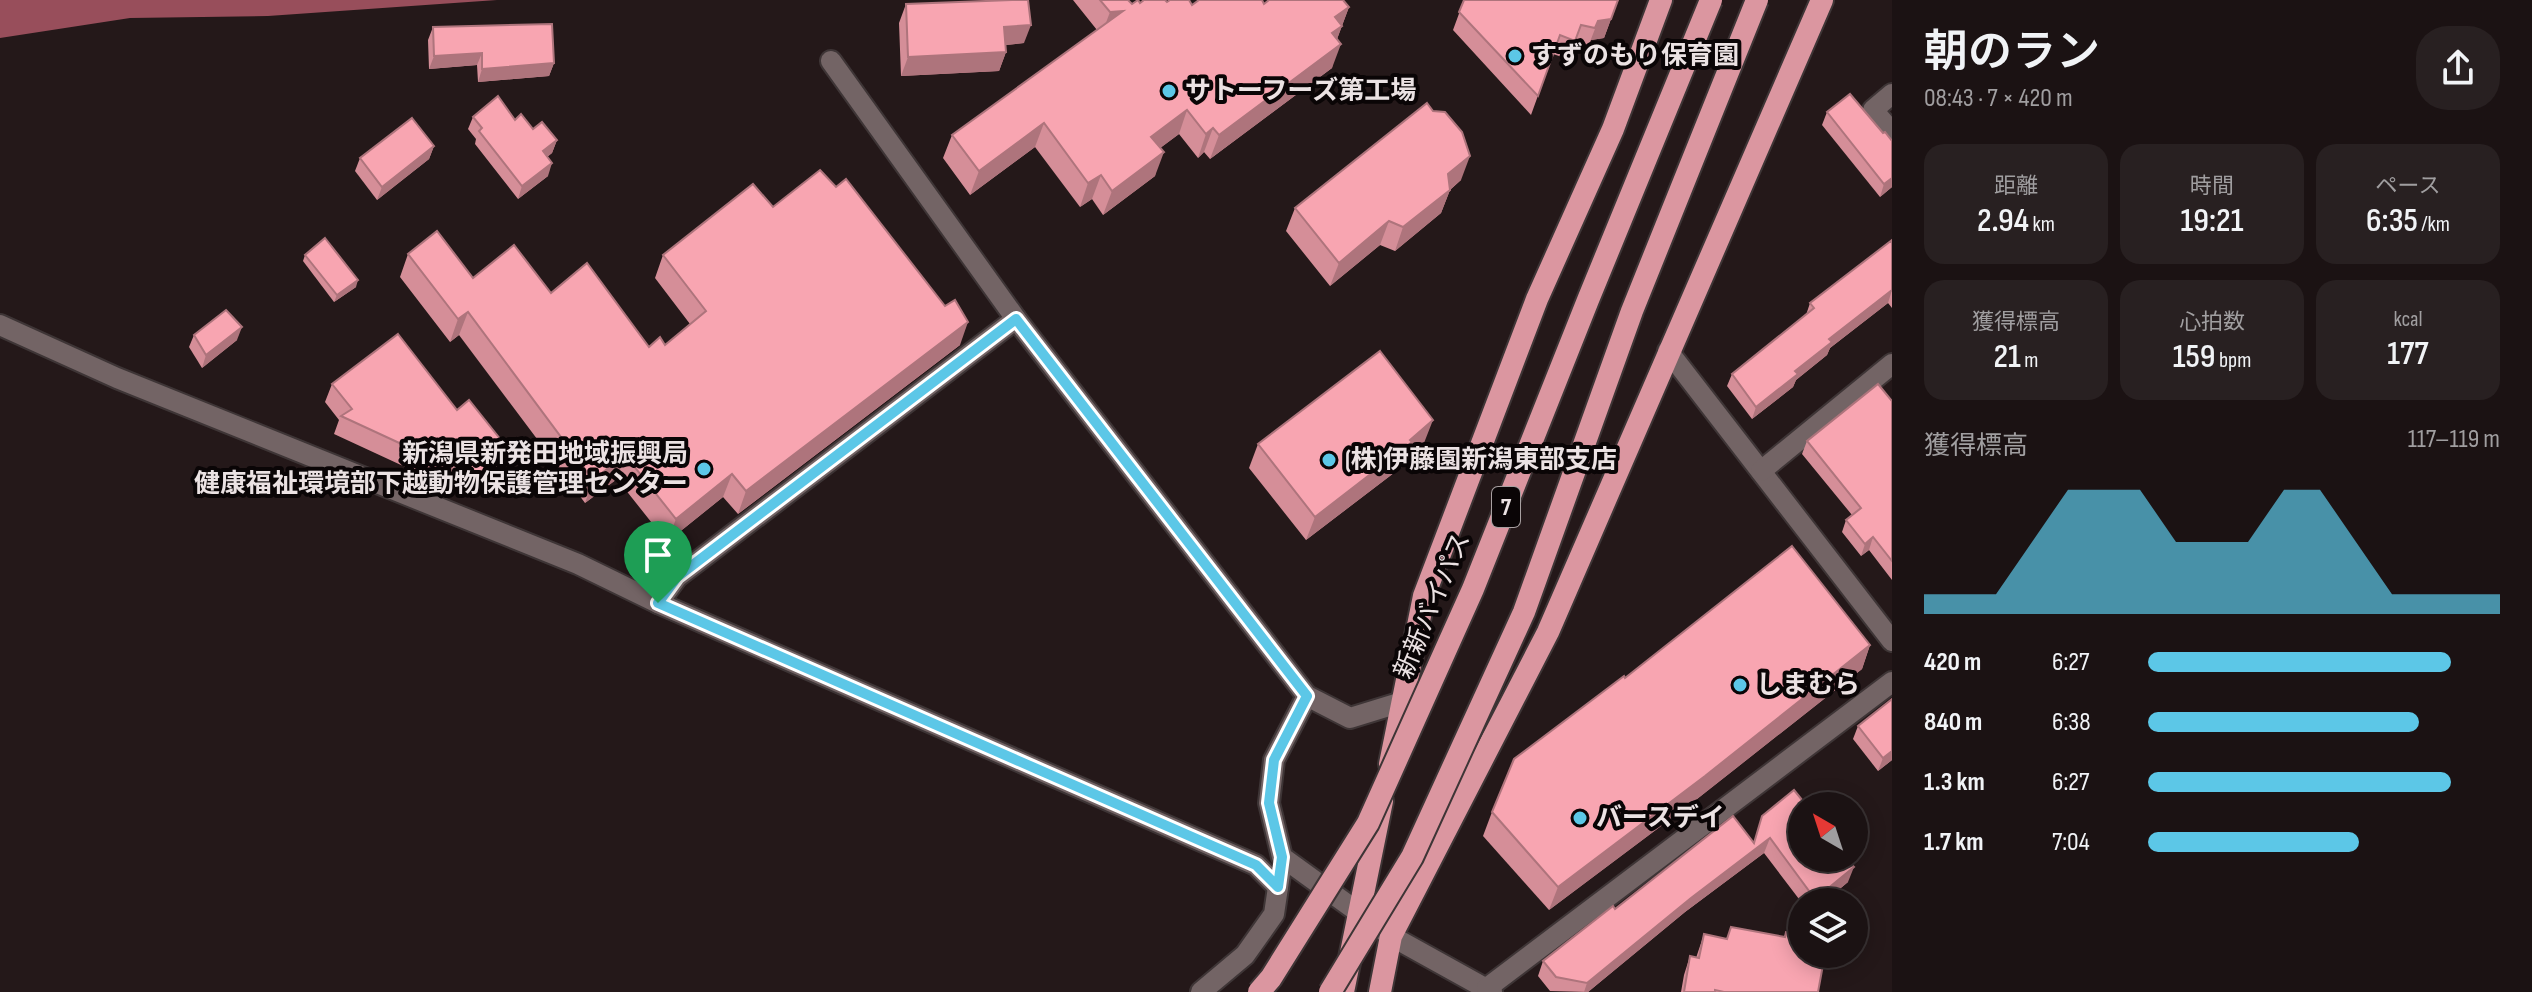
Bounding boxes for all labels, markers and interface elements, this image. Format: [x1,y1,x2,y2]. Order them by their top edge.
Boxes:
text: 朝のラン [1924,26,2100,79]
button: share [2416,26,2500,110]
place label: すずのもり保育園 [1531,41,1739,72]
marker: すずのもり保育園 [1506,47,1524,65]
place label: サトーフーズ第工場 [1185,76,1416,107]
marker: サトーフーズ第工場 [1160,82,1178,100]
text: 08:43 · 7 × 420 m [1924,83,2073,114]
text: 距離 [1994,173,2038,200]
text: 時間 [2190,173,2234,200]
text: ペース [2376,173,2440,200]
text: 2.94 [1977,200,2029,241]
text: 19:21 [2181,200,2243,241]
text: 6:35 [2366,200,2418,241]
text: km [2029,211,2055,238]
text: /km [2418,211,2450,238]
text: kcal [2393,306,2423,333]
text: 獲得標高 [1972,309,2060,336]
text: 心拍数 [2179,309,2245,336]
text: 177 [2387,333,2429,374]
text: 21 [1994,336,2021,377]
text: 159 [2173,336,2215,377]
text: m [2021,347,2038,374]
text: bpm [2215,347,2251,374]
text: 117–119 m [2408,424,2500,455]
text: 獲得標高 [1924,431,2028,462]
place label: 新潟県新発田地域振興局 健康福祉環境部下越動物保護管理センター [194,439,688,500]
place label: (株)伊藤園新潟東部支店 [1345,445,1617,476]
marker: (株)伊藤園新潟東部支店 [1320,451,1338,469]
marker: 新潟県新発田地域振興局 健康福祉環境部下越動物保護管理センター [695,460,713,478]
road number: 7 [1492,487,1520,527]
pin [624,521,692,603]
street label: 新新バイパス [1388,528,1478,684]
icon: arrive [636,533,680,577]
text: 420 m [1924,647,1981,678]
text: 6:27 [2052,647,2089,678]
place label: しまむら [1756,670,1860,701]
marker: しまむら [1731,676,1749,694]
text: 840 m [1924,707,1982,738]
text: 6:38 [2052,707,2091,738]
text: 1.3 km [1924,767,1985,798]
text: 6:27 [2052,767,2089,798]
north arrow [1788,792,1868,872]
map controls [1788,792,1868,968]
place label: バースデイ [1596,803,1725,834]
marker: バースデイ [1571,809,1589,827]
text: 1.7 km [1924,827,1983,858]
text: 7:04 [2052,827,2090,858]
button: layers [1788,888,1868,968]

